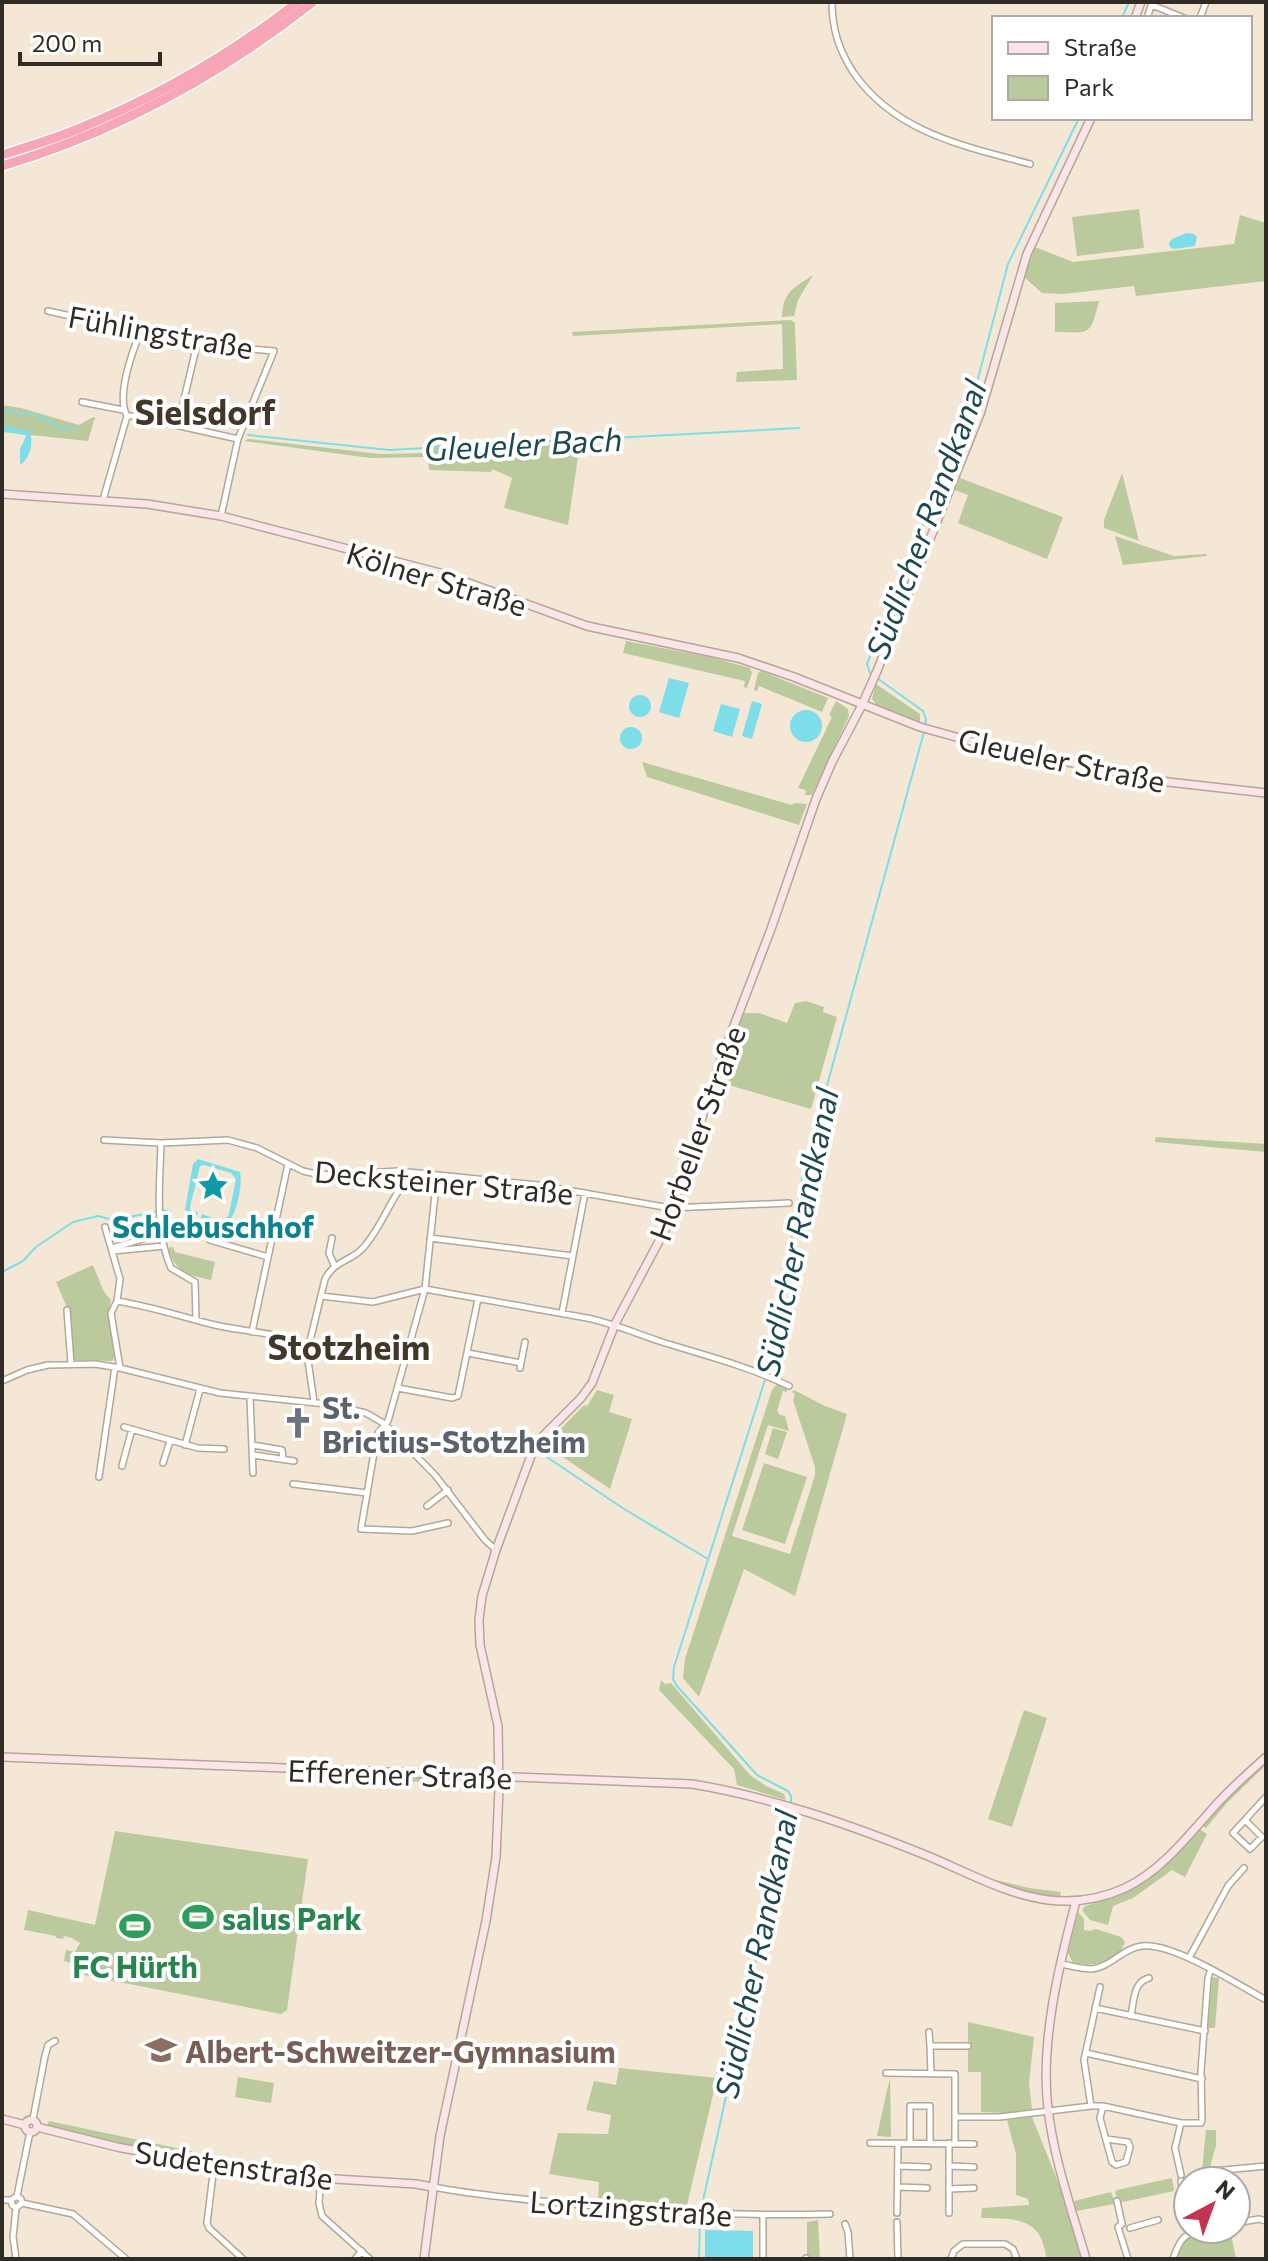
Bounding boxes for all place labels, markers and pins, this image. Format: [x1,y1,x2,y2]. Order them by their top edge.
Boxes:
place icon: Schlebuschhof [196,1169,230,1203]
place label: Schlebuschhof [112,1207,315,1244]
place label: St. Brictius-Stotzheim [322,1388,586,1459]
church icon: St. Brictius-Stotzheim [281,1406,315,1440]
place label: salus Park [222,1899,362,1936]
sports icon: salus Park [181,1900,215,1934]
sports icon: FC Hürth [118,1909,152,1943]
place label: FC Hürth [72,1947,198,1984]
place label: Albert-Schweitzer-Gymnasium [185,2032,616,2069]
school or university icon: Albert-Schweitzer-Gymnasium [144,2033,178,2067]

